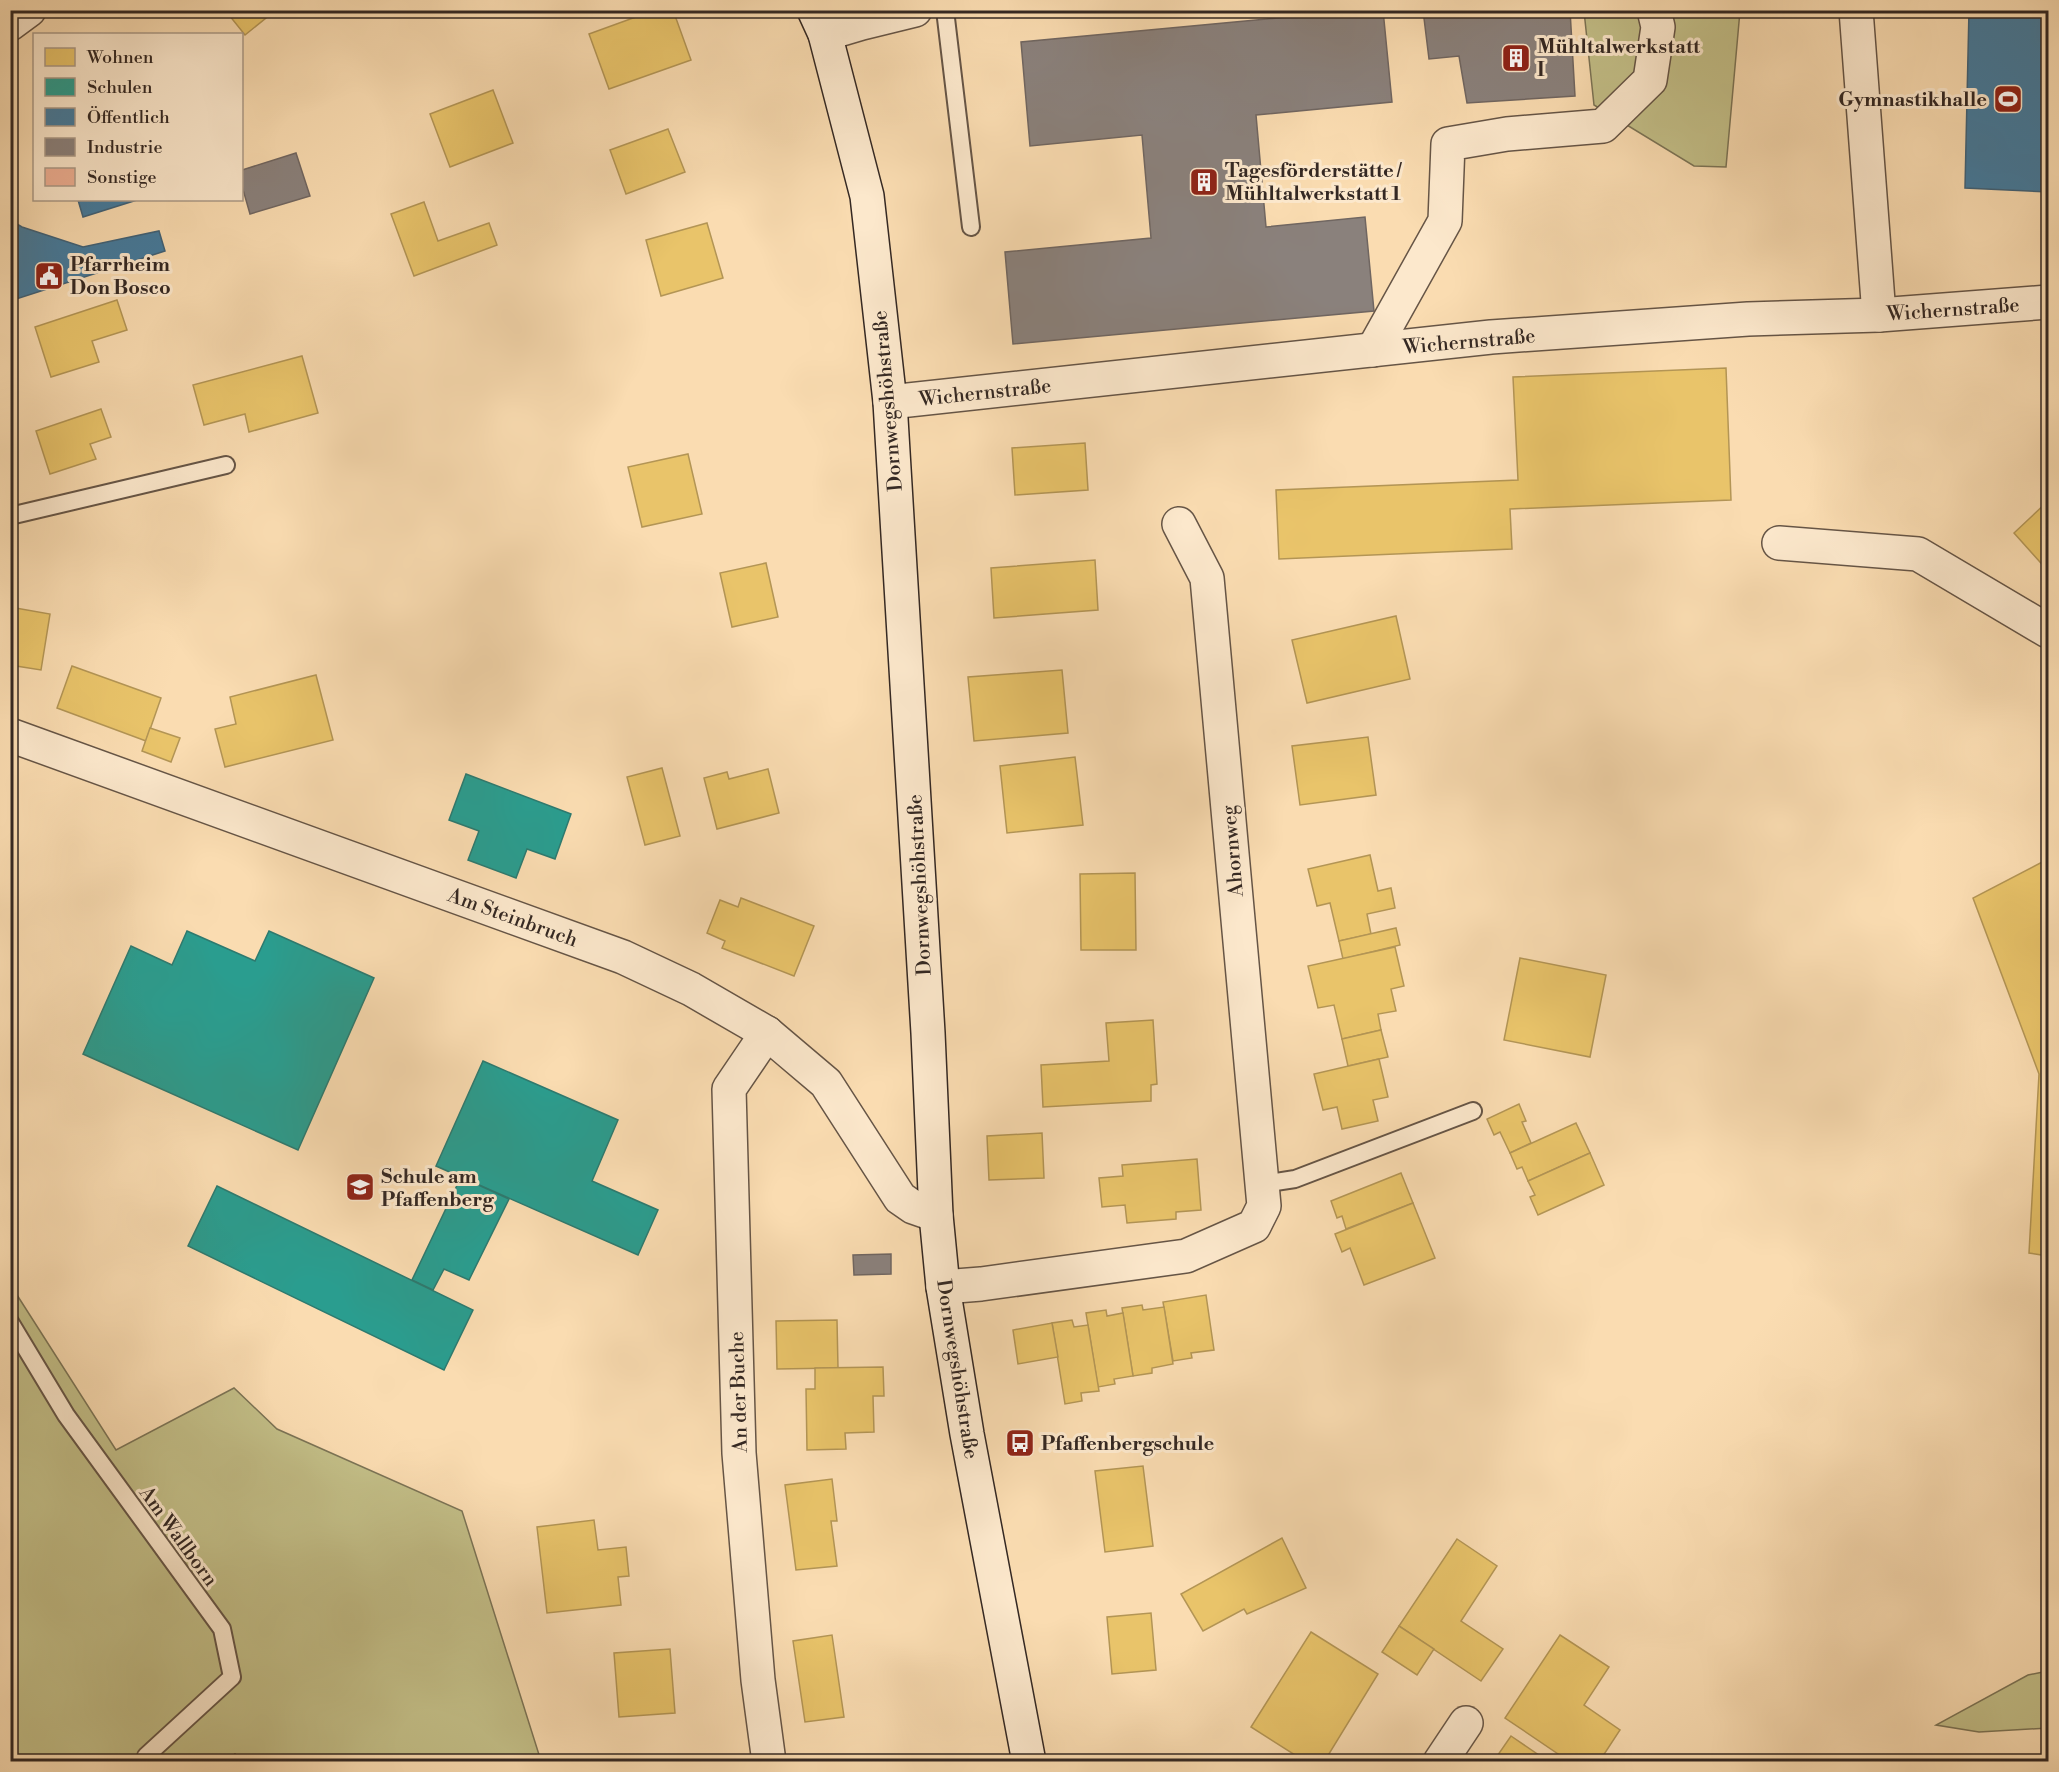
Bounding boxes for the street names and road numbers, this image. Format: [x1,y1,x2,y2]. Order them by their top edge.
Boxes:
street label: Wichernstraße [1885,293,2020,328]
street label: Dornwegshöhstraße [868,309,909,492]
street label: Wichernstraße [1401,324,1536,361]
street label: Wichernstraße [917,374,1053,413]
street label: Dornwegshöhstraße [903,794,938,976]
street label: Ahornweg [1217,803,1250,899]
street label: Am Steinbruch [443,883,581,953]
street label: Dornwegshöhstraße [930,1278,983,1461]
street label: An der Buche [725,1331,754,1454]
street label: Am Wallborn [132,1481,223,1592]

